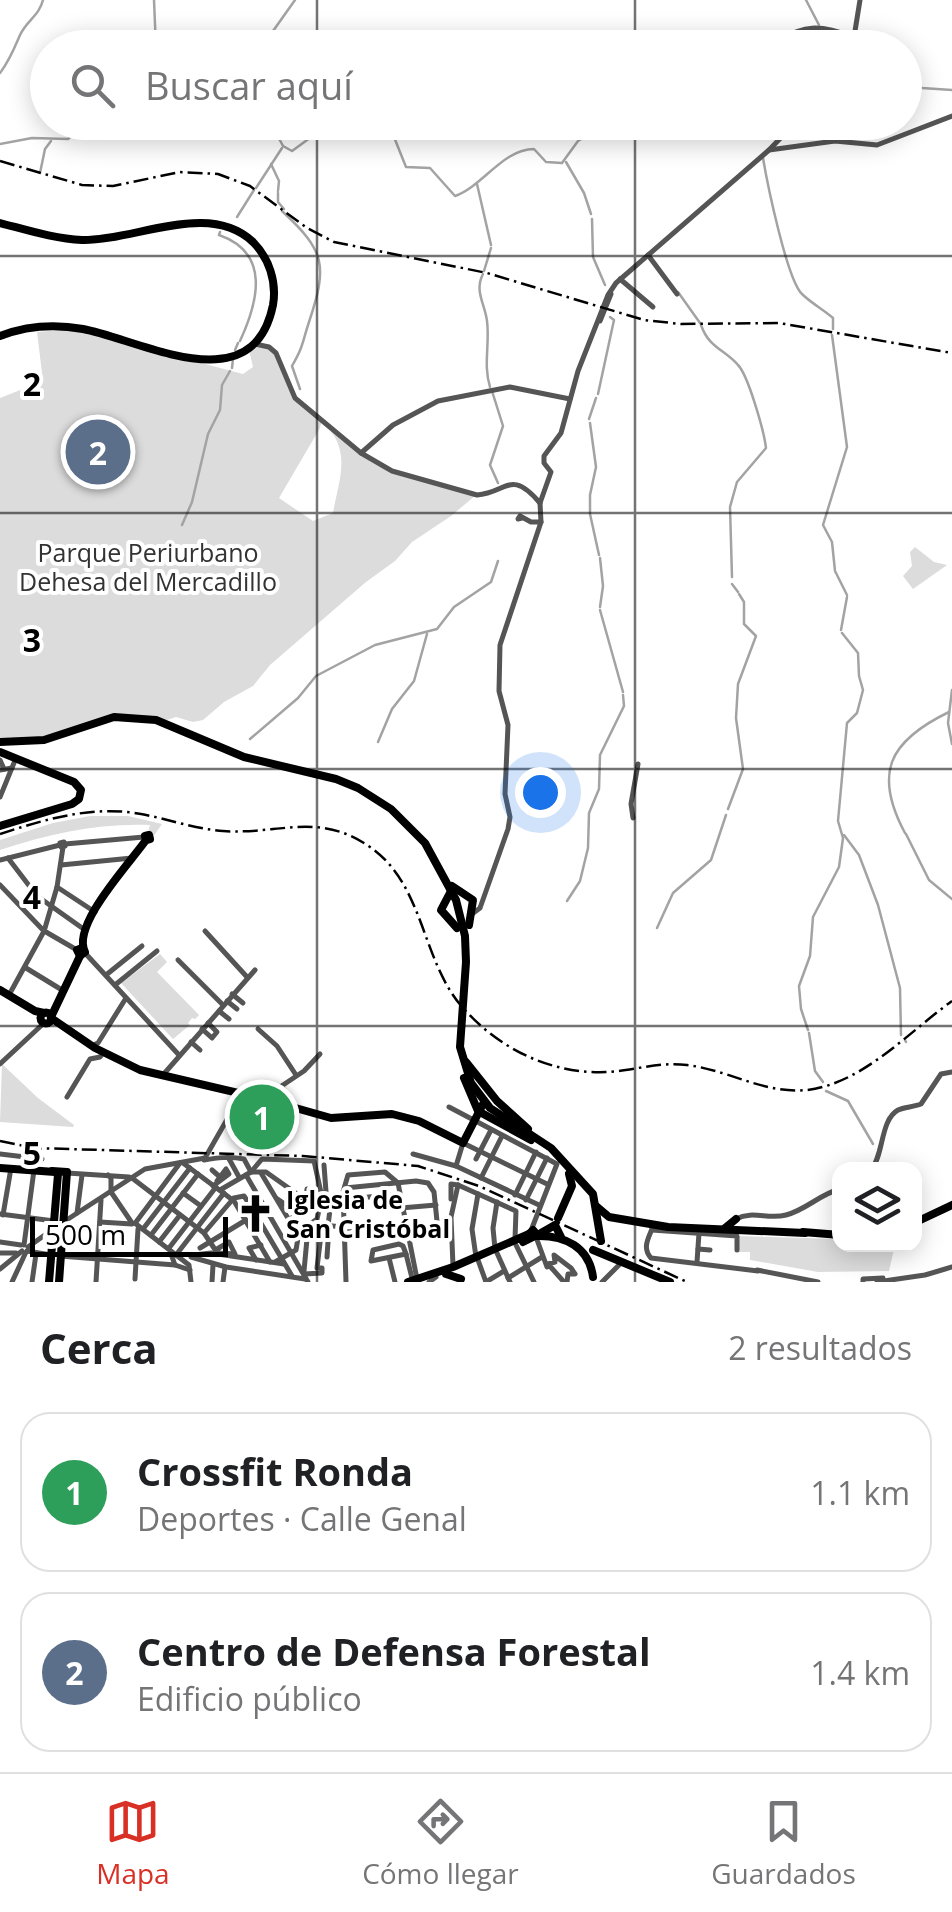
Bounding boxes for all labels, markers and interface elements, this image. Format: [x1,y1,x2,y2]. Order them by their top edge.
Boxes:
search box [30,30,922,140]
icon: search [65,58,120,113]
text: Buscar aquí [145,59,353,111]
text: 2 [23,362,41,405]
pin: 2 [66,414,130,490]
park label: Parque Periurbano Dehesa del Mercadillo [19,535,277,598]
text: 3 [23,618,41,661]
your location [515,767,566,818]
text: 4 [23,875,41,918]
pin: 1 [230,1080,294,1154]
text: 5 [23,1131,41,1174]
map controls [832,1162,922,1252]
button: layers [832,1162,922,1252]
place label: Iglesia de San Cristóbal [286,1182,450,1245]
church icon: Iglesia de San Cristóbal [235,1192,277,1234]
scale bar [30,1212,228,1256]
text: 500 m [45,1215,126,1253]
text: Cerca [40,1319,158,1376]
text: 2 resultados [728,1326,912,1369]
text: Crossfit Ronda [137,1445,413,1497]
text: 1 [65,1471,84,1514]
text: 1.1 km [810,1471,910,1514]
text: Deportes · Calle Genal [137,1497,467,1540]
text: Centro de Defensa Forestal [137,1625,651,1677]
text: 2 [65,1651,84,1694]
text: 1.4 km [810,1651,910,1694]
text: Edificio público [137,1677,362,1720]
tab: Mapa [96,1794,170,1892]
tab: Cómo llegar [362,1794,519,1892]
tab: Guardados [711,1794,856,1892]

